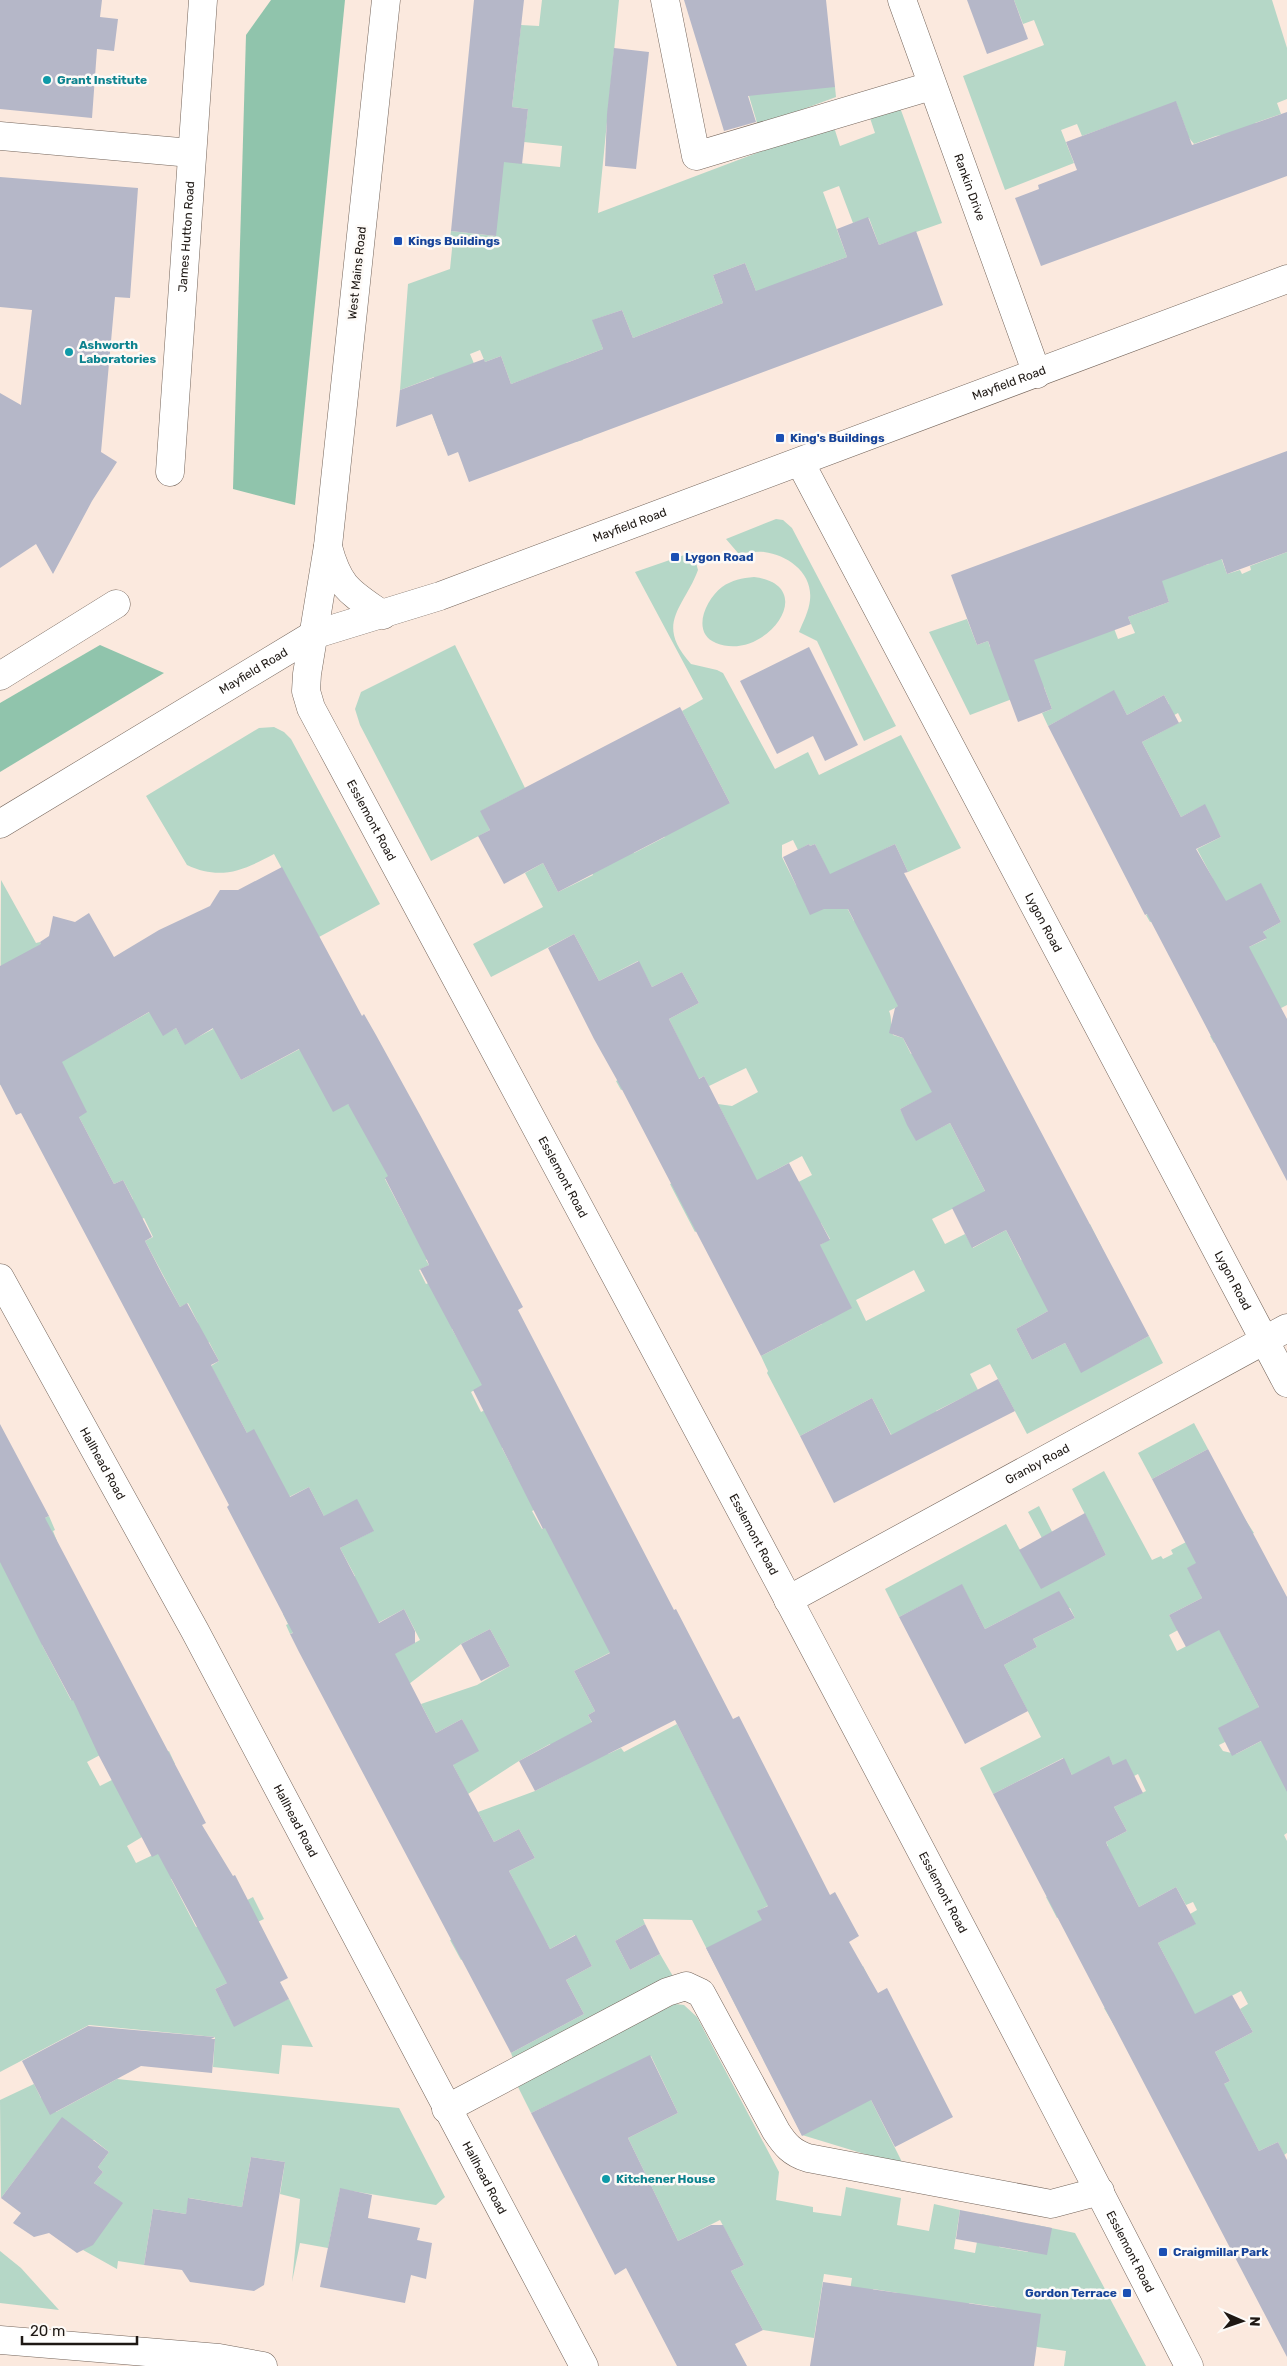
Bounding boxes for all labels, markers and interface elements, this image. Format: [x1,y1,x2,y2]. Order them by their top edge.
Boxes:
place label: Grant Institute [57,73,147,87]
marker: Grant Institute [41,74,53,86]
street label: Rankin Drive [951,152,988,223]
street label: James Hutton Road [176,180,197,293]
street label: West Mains Road [345,226,369,320]
place label: Kings Buildings [408,234,500,248]
marker: Kings Buildings [392,235,404,247]
place label: Ashworth Laboratories [79,338,156,366]
marker: Ashworth Laboratories [63,346,75,358]
street label: Mayfield Road [970,363,1048,403]
place label: King's Buildings [790,431,885,445]
marker: King's Buildings [774,432,786,444]
street label: Mayfield Road [591,505,668,545]
place label: Lygon Road [685,550,753,564]
marker: Lygon Road [669,551,681,563]
street label: Mayfield Road [217,645,290,697]
street label: Esslemont Road [344,777,399,863]
street label: Lygon Road [1022,891,1065,954]
street label: Esslemont Road [535,1134,590,1220]
street label: Lygon Road [1212,1249,1254,1313]
street label: Hallhead Road [77,1425,128,1502]
street label: Granby Road [1003,1441,1072,1487]
street label: Esslemont Road [726,1491,781,1577]
street label: Hallhead Road [270,1782,320,1860]
street label: Esslemont Road [916,1849,970,1935]
street label: Hallhead Road [459,2139,509,2217]
place label: Kitchener House [616,2172,715,2186]
marker: Kitchener House [600,2173,612,2185]
street label: Esslemont Road [1103,2208,1157,2295]
place label: Craigmillar Park [1173,2245,1269,2259]
marker: Craigmillar Park [1157,2246,1169,2258]
place label: Gordon Terrace [1025,2286,1117,2300]
marker: Gordon Terrace [1121,2287,1133,2299]
north arrow [1217,2296,1267,2346]
scale bar [22,2314,138,2346]
text: N [1246,2316,1263,2327]
text: 20 m [30,2322,65,2340]

